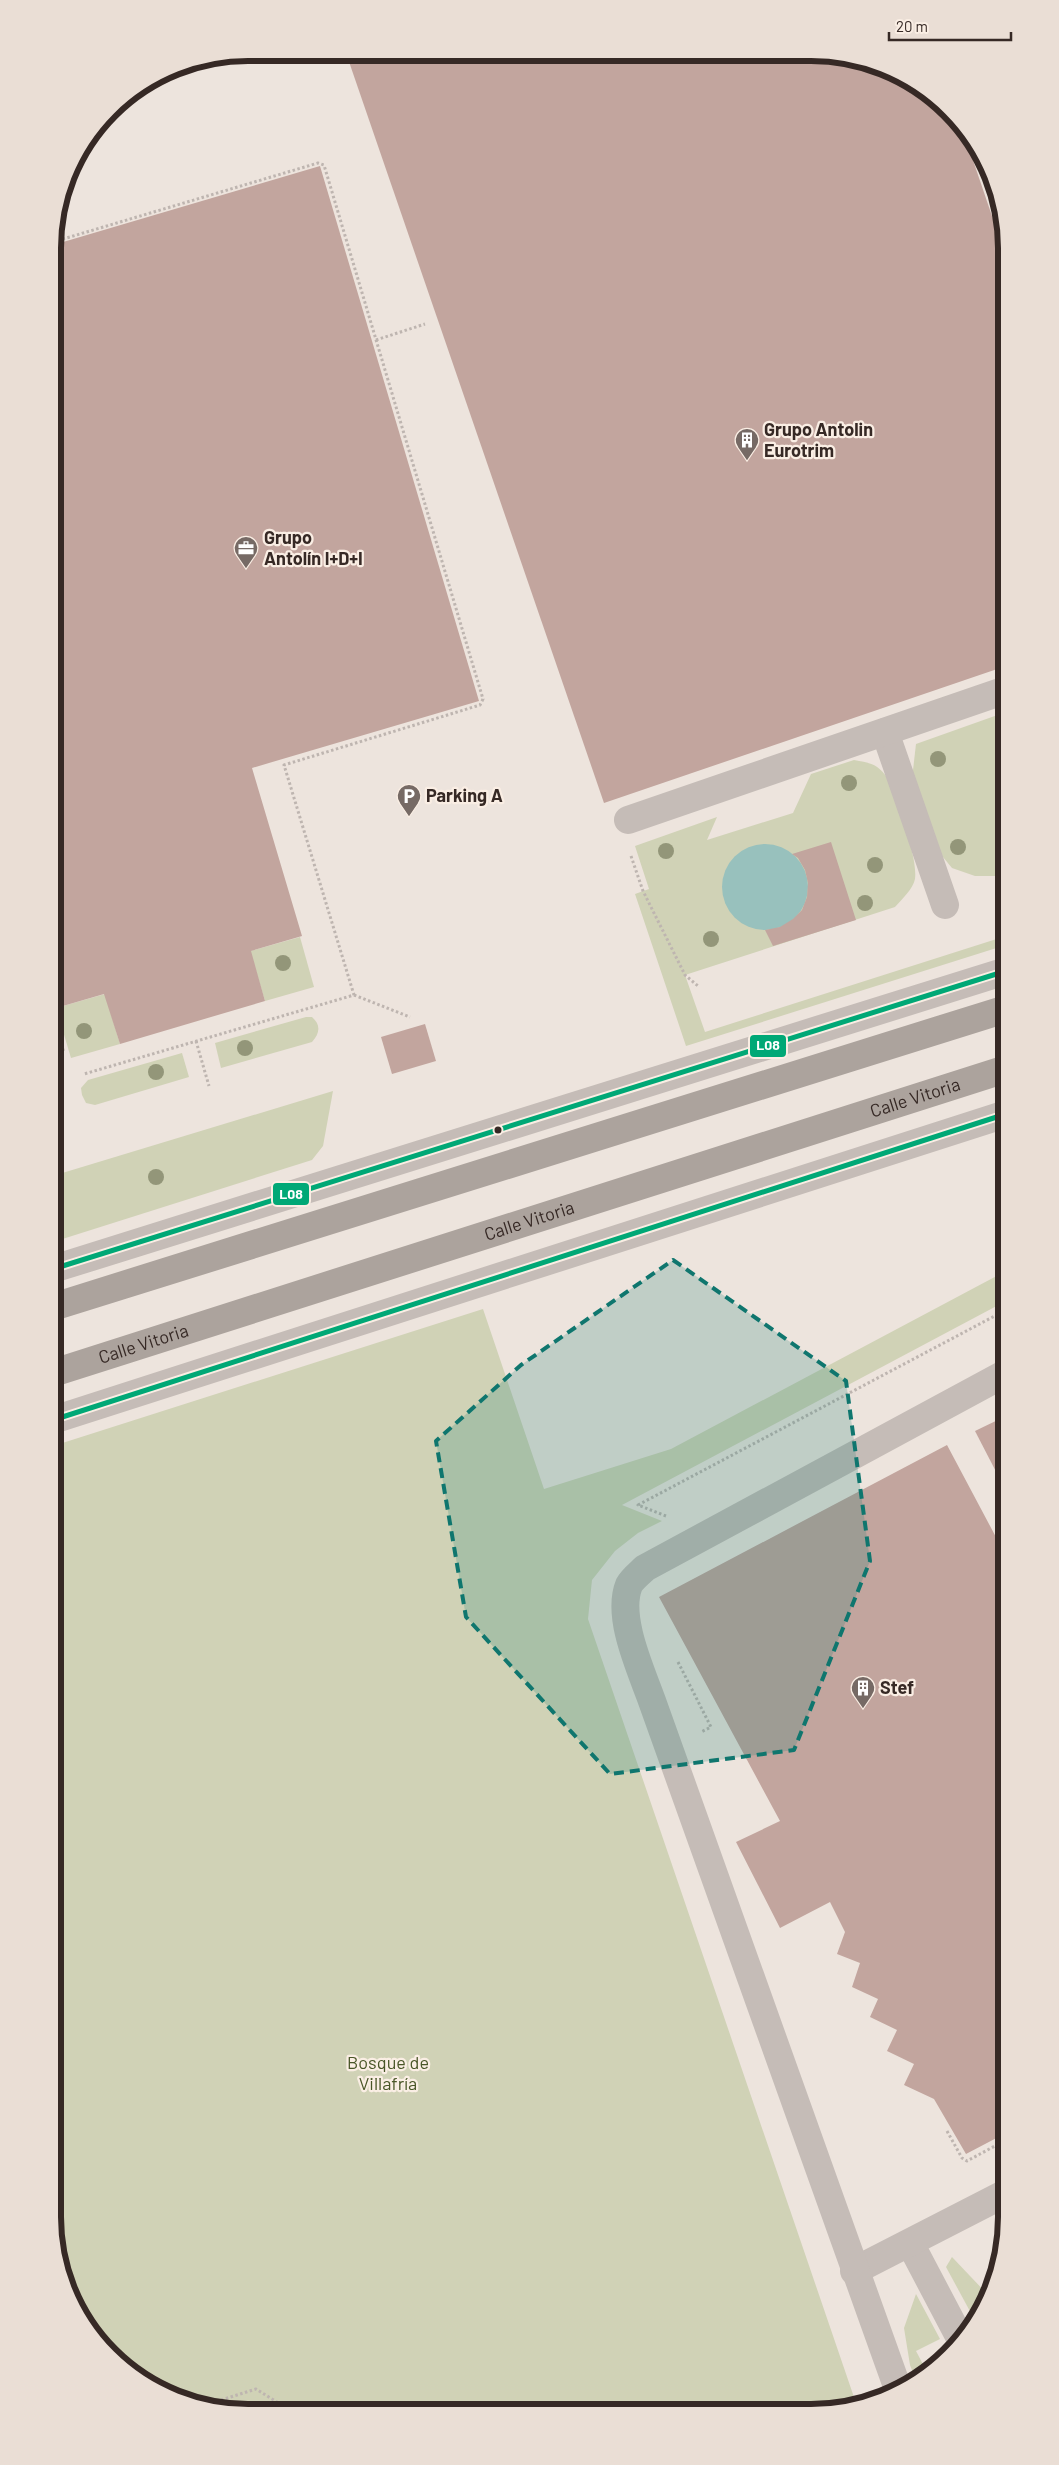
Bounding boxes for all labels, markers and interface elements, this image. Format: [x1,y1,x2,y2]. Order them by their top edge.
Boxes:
scale bar [889,10,1012,42]
text: 20 m [896,17,928,35]
place label: Grupo Antolin Eurotrim [764,418,873,461]
building icon: Grupo Antolin Eurotrim [734,427,760,461]
place label: Grupo Antolín I+D+I [264,526,363,569]
office icon: Grupo Antolín I+D+I [233,535,259,569]
parking icon: Parking A [396,783,422,817]
place label: Parking A [426,784,503,806]
line badge: L08 [749,1034,787,1058]
text: L08 [756,1036,780,1053]
street label: Calle Vitoria [867,1072,963,1122]
unlabelled marker [493,1125,503,1135]
line badge: L08 [272,1182,310,1206]
text: L08 [279,1185,303,1202]
street label: Calle Vitoria [481,1195,577,1245]
street label: Calle Vitoria [95,1319,191,1368]
building icon: Stef [850,1675,876,1709]
place label: Stef [880,1676,914,1698]
park label: Bosque de Villafría [347,2051,429,2094]

